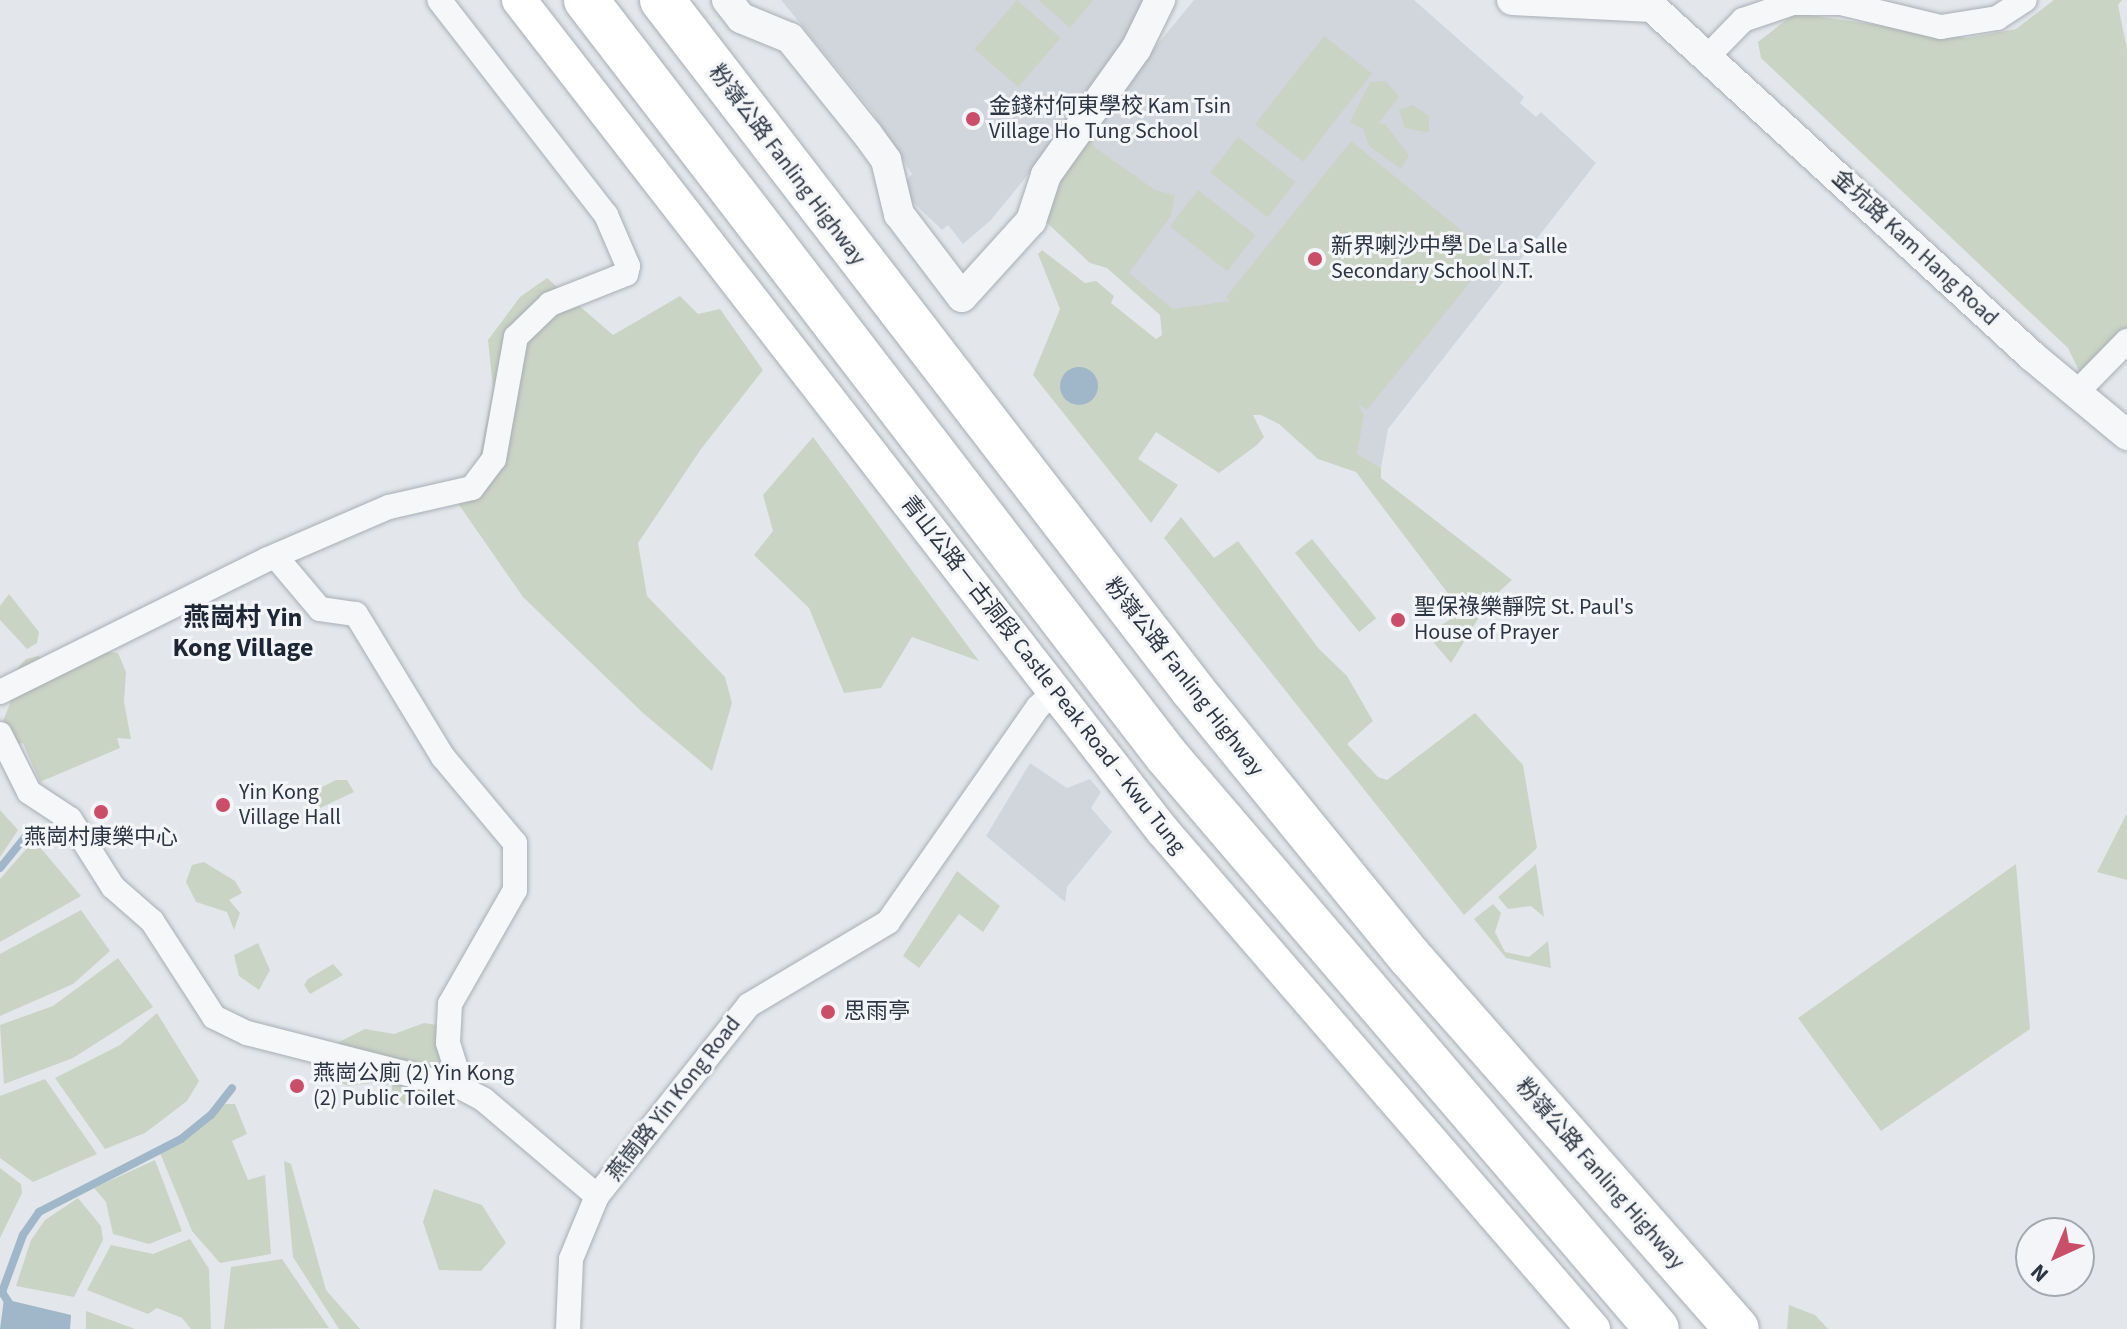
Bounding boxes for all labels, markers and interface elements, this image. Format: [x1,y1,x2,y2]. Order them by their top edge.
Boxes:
street label: 粉嶺公路 Fanling Highway [703,60,871,270]
place label: 金錢村何東學校 Kam Tsin Village Ho Tung School [989,93,1231,144]
marker: 金錢村何東學校 Kam Tsin Village Ho Tung School [964,110,982,128]
street label: 金坑路 Kam Hang Road [1827,164,2003,332]
place label: 新界喇沙中學 De La Salle Secondary School N.T. [1331,233,1567,284]
marker: 新界喇沙中學 De La Salle Secondary School N.T. [1306,250,1324,268]
street label: 青山公路－古洞段 Castle Peak Road – Kwu Tung [895,491,1191,859]
street label: 粉嶺公路 Fanling Highway [1098,573,1270,781]
place label: 聖保祿樂靜院 St. Paul's House of Prayer [1414,594,1634,646]
district label: 燕崗村 Yin Kong Village [172,602,314,664]
marker: 聖保祿樂靜院 St. Paul's House of Prayer [1389,611,1407,629]
place label: Yin Kong Village Hall [239,779,341,830]
marker: Yin Kong Village Hall [214,796,232,814]
marker: 燕崗村康樂中心 [92,803,110,821]
place label: 燕崗村康樂中心 [24,825,178,851]
place label: 思雨亭 [844,999,910,1025]
marker: 思雨亭 [819,1003,837,1021]
street label: 燕崗路 Yin Kong Road [601,1011,747,1187]
place label: 燕崗公廁 (2) Yin Kong (2) Public Toilet [313,1060,514,1112]
street label: 粉嶺公路 Fanling Highway [1510,1073,1690,1275]
marker: 燕崗公廁 (2) Yin Kong (2) Public Toilet [288,1077,306,1095]
north arrow [2015,1217,2095,1297]
text: N [2023,1256,2056,1289]

